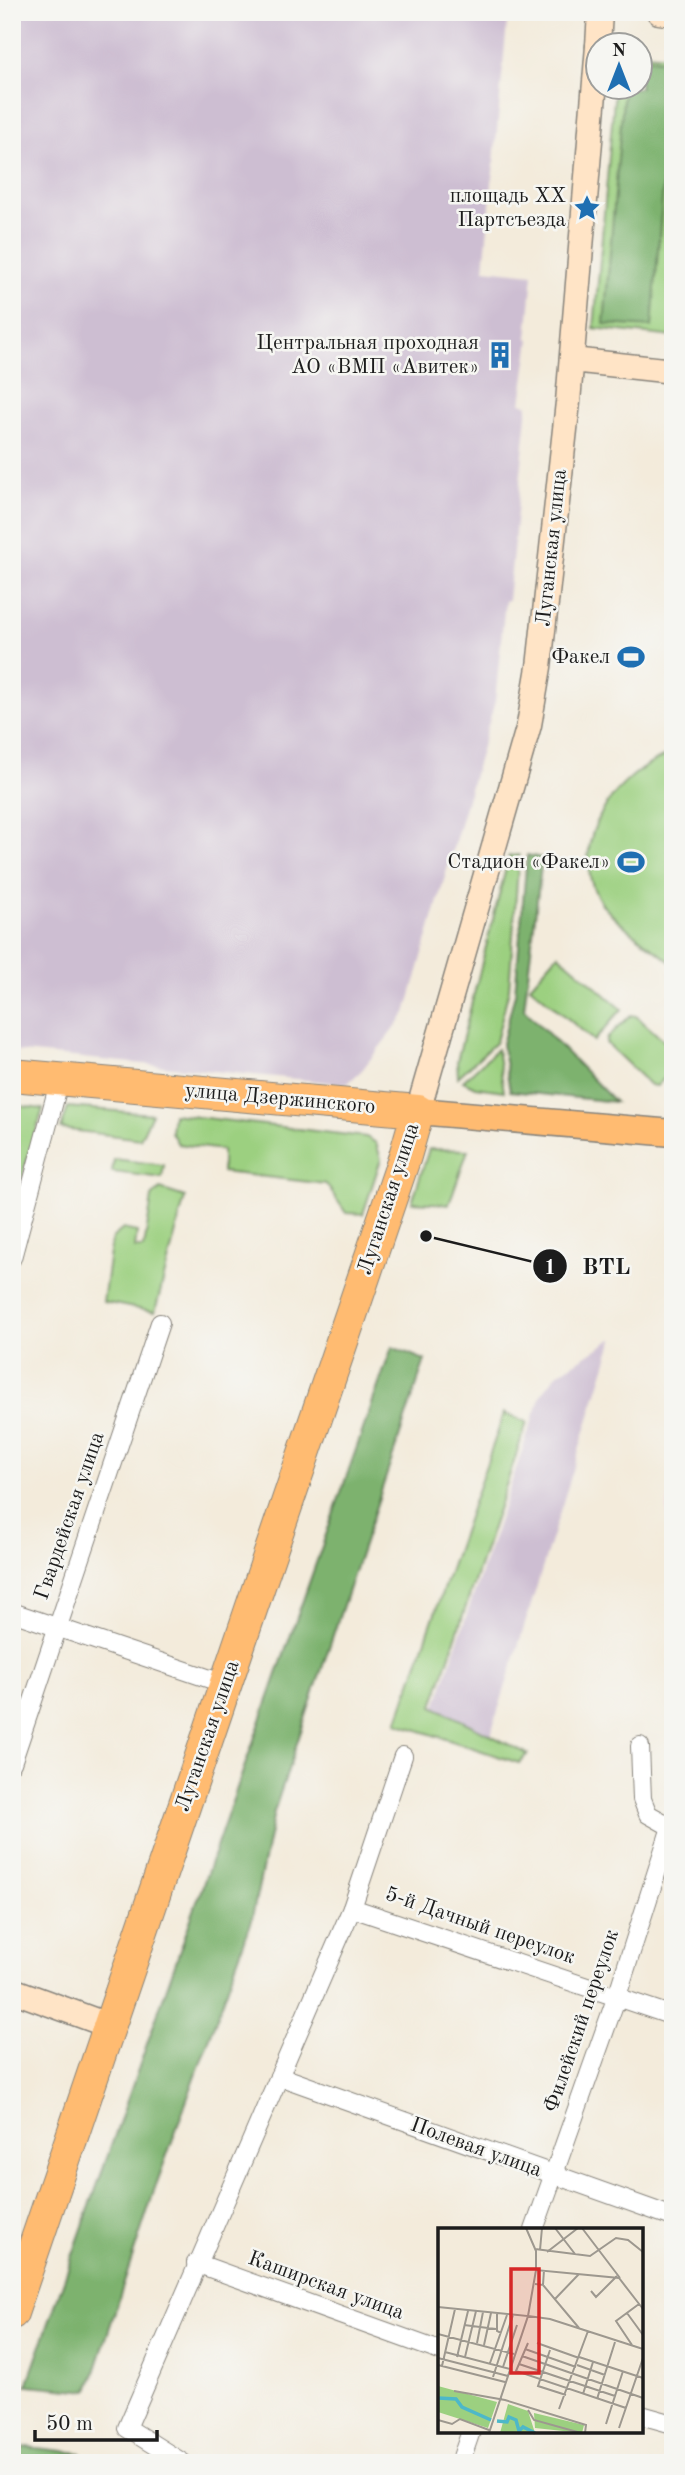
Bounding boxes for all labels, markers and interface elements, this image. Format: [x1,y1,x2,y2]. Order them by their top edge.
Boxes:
north arrow [584,32,654,102]
text: N [612,42,627,61]
place label: площадь XX Партсъезда [450,186,566,231]
place icon: площадь XX Партсъезда [572,193,602,223]
place label: Центральная проходная АО «ВМП «Авитек» [256,333,479,378]
building icon: Центральная проходная АО «ВМП «Авитек» [485,340,515,370]
street label: Луганская улица [533,468,571,628]
sports icon: Факел [616,642,646,672]
place label: Факел [551,647,610,668]
sports icon: Стадион «Факел» [616,847,646,877]
place label: Стадион «Факел» [447,852,610,873]
street label: улица Дзержинского [184,1080,376,1118]
street label: Луганская улица [355,1120,423,1278]
callout: BTL [533,1244,644,1288]
text: BTL [582,1256,630,1279]
text: 1 [544,1258,556,1279]
street label: Гвардейская улица [31,1429,109,1603]
street label: Луганская улица [172,1658,244,1814]
street label: 5-й Дачный переулок [382,1884,578,1969]
street label: Филейский переулок [541,1926,623,2115]
street label: Полевая улица [407,2115,545,2181]
inset map [438,2228,643,2433]
street label: Каширская улица [245,2248,407,2324]
scale bar [35,2398,158,2442]
text: 50 m [46,2414,93,2435]

